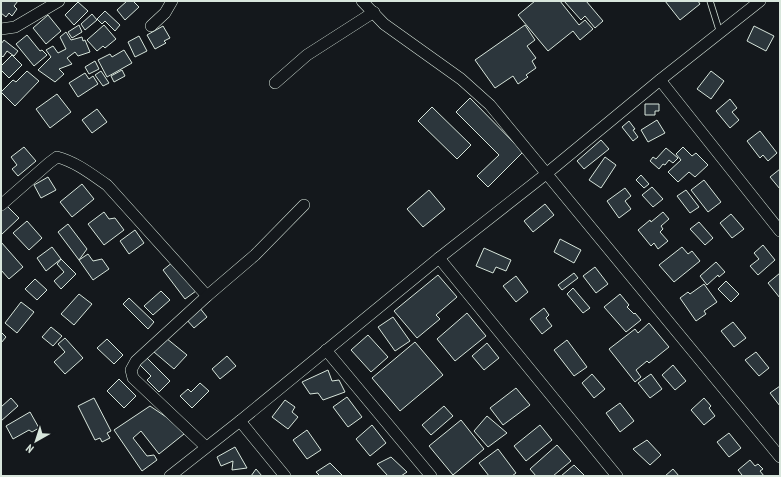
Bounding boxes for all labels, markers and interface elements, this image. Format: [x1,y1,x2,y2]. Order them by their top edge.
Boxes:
north arrow [16,421,56,461]
text: N [23,441,36,456]

